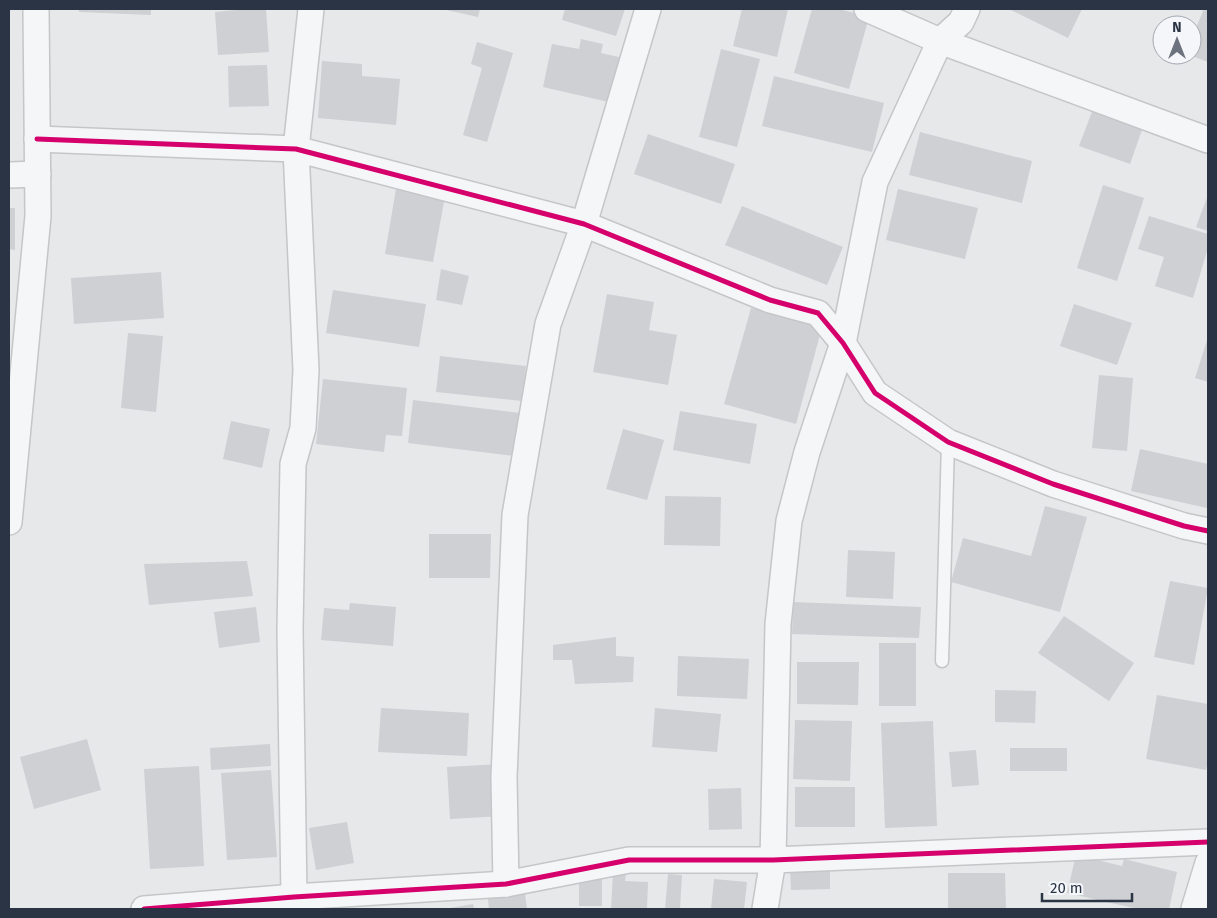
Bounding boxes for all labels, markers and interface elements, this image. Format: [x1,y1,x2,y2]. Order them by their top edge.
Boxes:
north arrow [1152,15,1202,65]
text: N [1172,19,1182,36]
scale bar [1042,870,1132,902]
text: 20 m [1050,879,1083,897]

